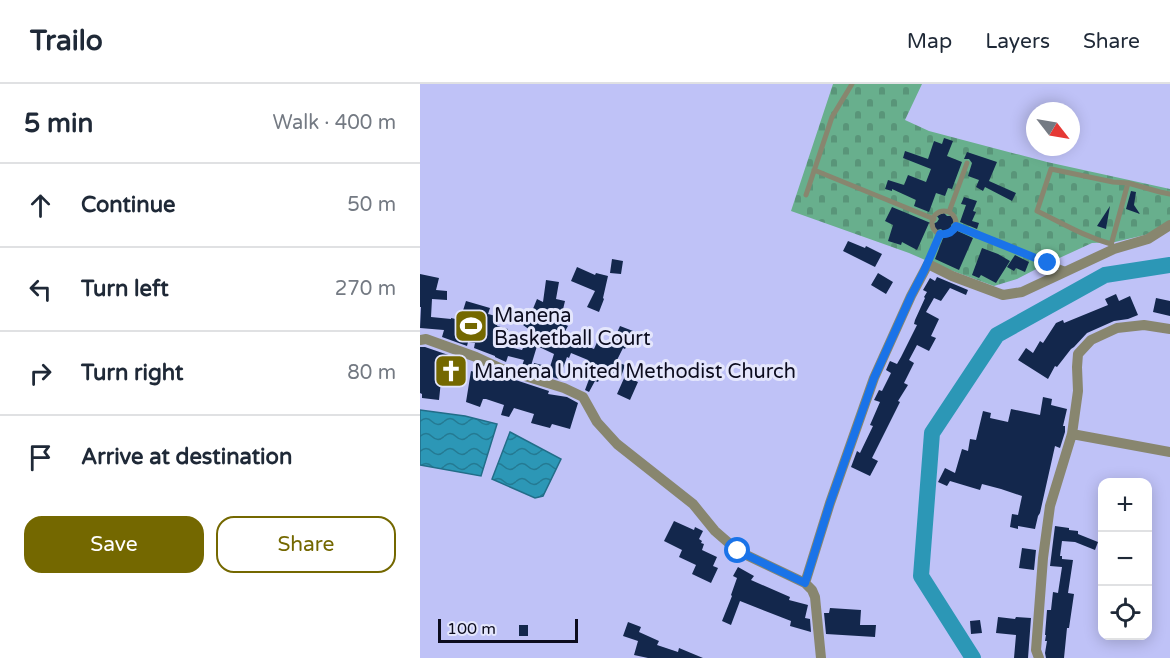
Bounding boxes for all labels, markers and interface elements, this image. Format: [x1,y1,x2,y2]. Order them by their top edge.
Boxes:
text: Trailo [30,24,103,58]
text: Map [907,29,952,54]
text: Layers [985,29,1050,54]
text: Share [1083,29,1140,54]
north arrow [1026,102,1080,156]
text: 5 min [24,108,93,139]
text: Walk · 400 m [273,111,396,135]
icon: ahead [24,189,57,222]
text: Continue [81,192,176,218]
text: 50 m [347,193,396,217]
route end [1034,249,1060,275]
icon: left [24,273,57,306]
text: Turn left [81,276,169,302]
text: 270 m [335,277,396,301]
place label: Manena Basketball Court [494,304,651,351]
sports icon: Manena Basketball Court [453,308,489,344]
church icon: Manena United Methodist Church [433,353,469,389]
icon: right [24,357,57,390]
text: Turn right [81,360,183,386]
place label: Manena United Methodist Church [474,360,796,384]
text: 80 m [347,361,396,385]
icon: arrive [24,441,57,474]
text: Arrive at destination [81,444,292,470]
map controls [1098,478,1152,640]
button: + [1098,478,1152,532]
button: Save [24,516,204,573]
button: Share [216,516,396,573]
button: − [1098,532,1152,586]
route start [724,537,750,563]
button: locate [1098,586,1152,640]
scale bar [438,616,578,644]
text: 100 m [447,619,496,639]

